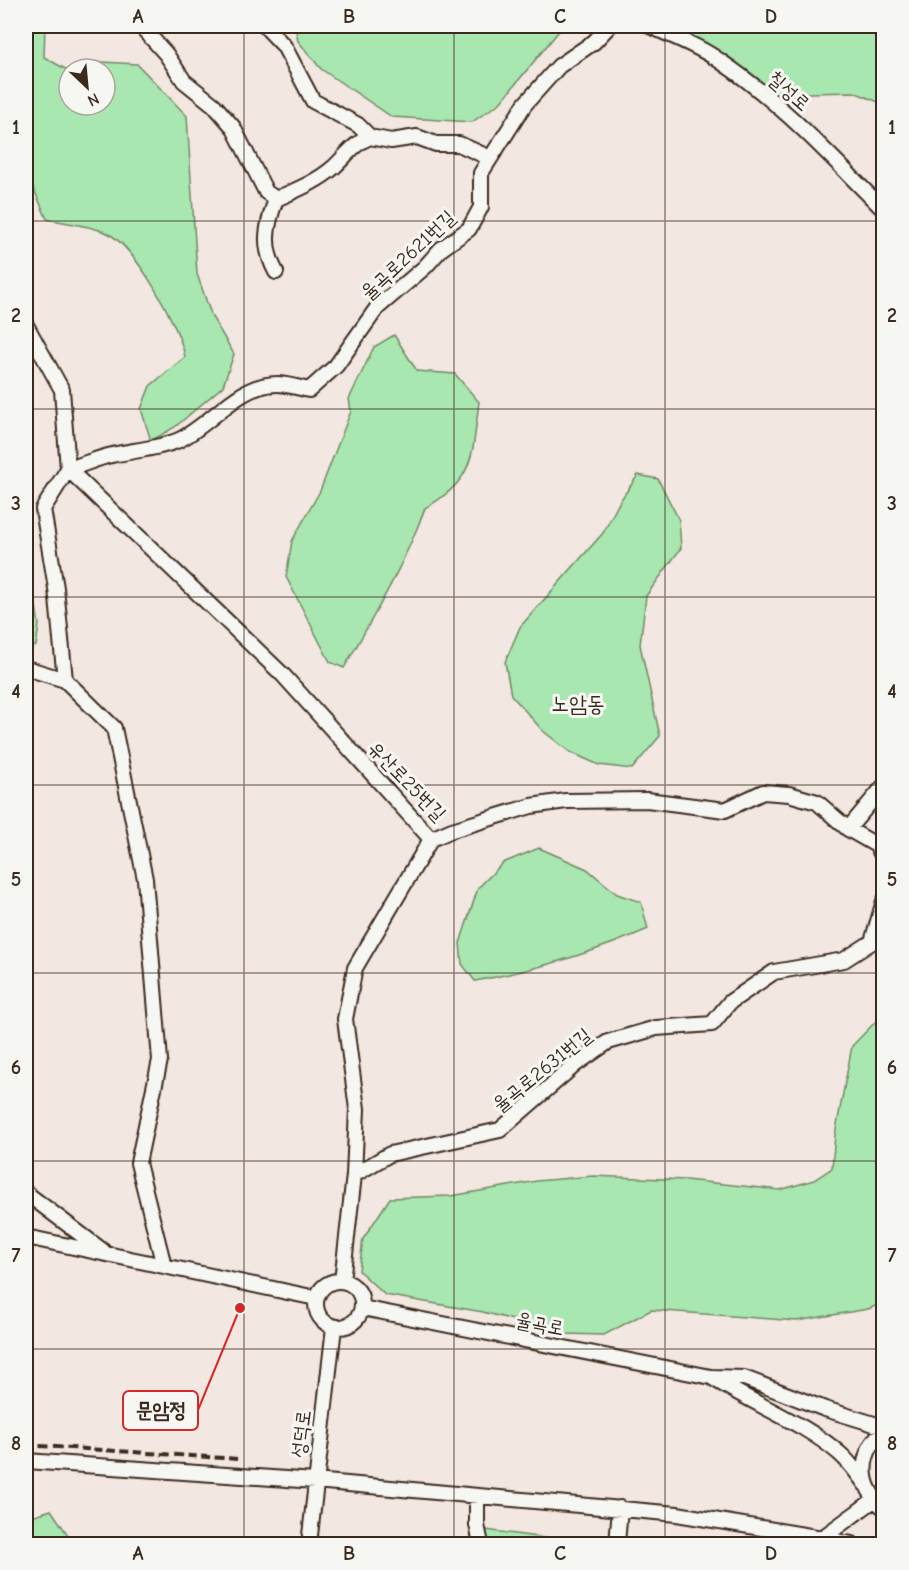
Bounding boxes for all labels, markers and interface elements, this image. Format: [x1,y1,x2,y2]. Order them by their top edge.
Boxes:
text: A [132,5,144,28]
text: B [343,5,355,28]
text: C [554,5,566,28]
text: D [765,5,777,28]
north arrow [57,57,117,117]
street label: 칠성로 [763,66,815,116]
text: N [85,89,102,110]
text: 1 [12,116,20,139]
text: 1 [888,116,896,139]
street label: 율곡로2621번길 [356,206,460,304]
text: 2 [11,304,21,327]
text: 2 [887,304,897,327]
text: 3 [11,492,21,515]
text: 3 [887,492,897,515]
text: 4 [11,680,21,703]
text: 4 [887,680,897,703]
district label: 노암동 [551,691,605,717]
street label: 유산로25번길 [363,736,451,826]
text: 5 [11,868,21,891]
text: 5 [887,868,897,891]
street label: 율곡로2631번길 [488,1023,596,1117]
text: 6 [11,1056,21,1079]
text: 6 [887,1056,897,1079]
text: 7 [12,1244,21,1267]
text: 7 [888,1244,897,1267]
street label: 율곡로 [514,1308,566,1340]
callout: 문암정 [123,1391,198,1430]
text: 문암정 [136,1398,186,1422]
street label: 성덕로 [287,1409,315,1459]
text: 8 [11,1432,21,1455]
text: 8 [887,1432,897,1455]
text: A [132,1542,144,1565]
text: B [343,1542,355,1565]
text: C [554,1542,566,1565]
text: D [765,1542,777,1565]

